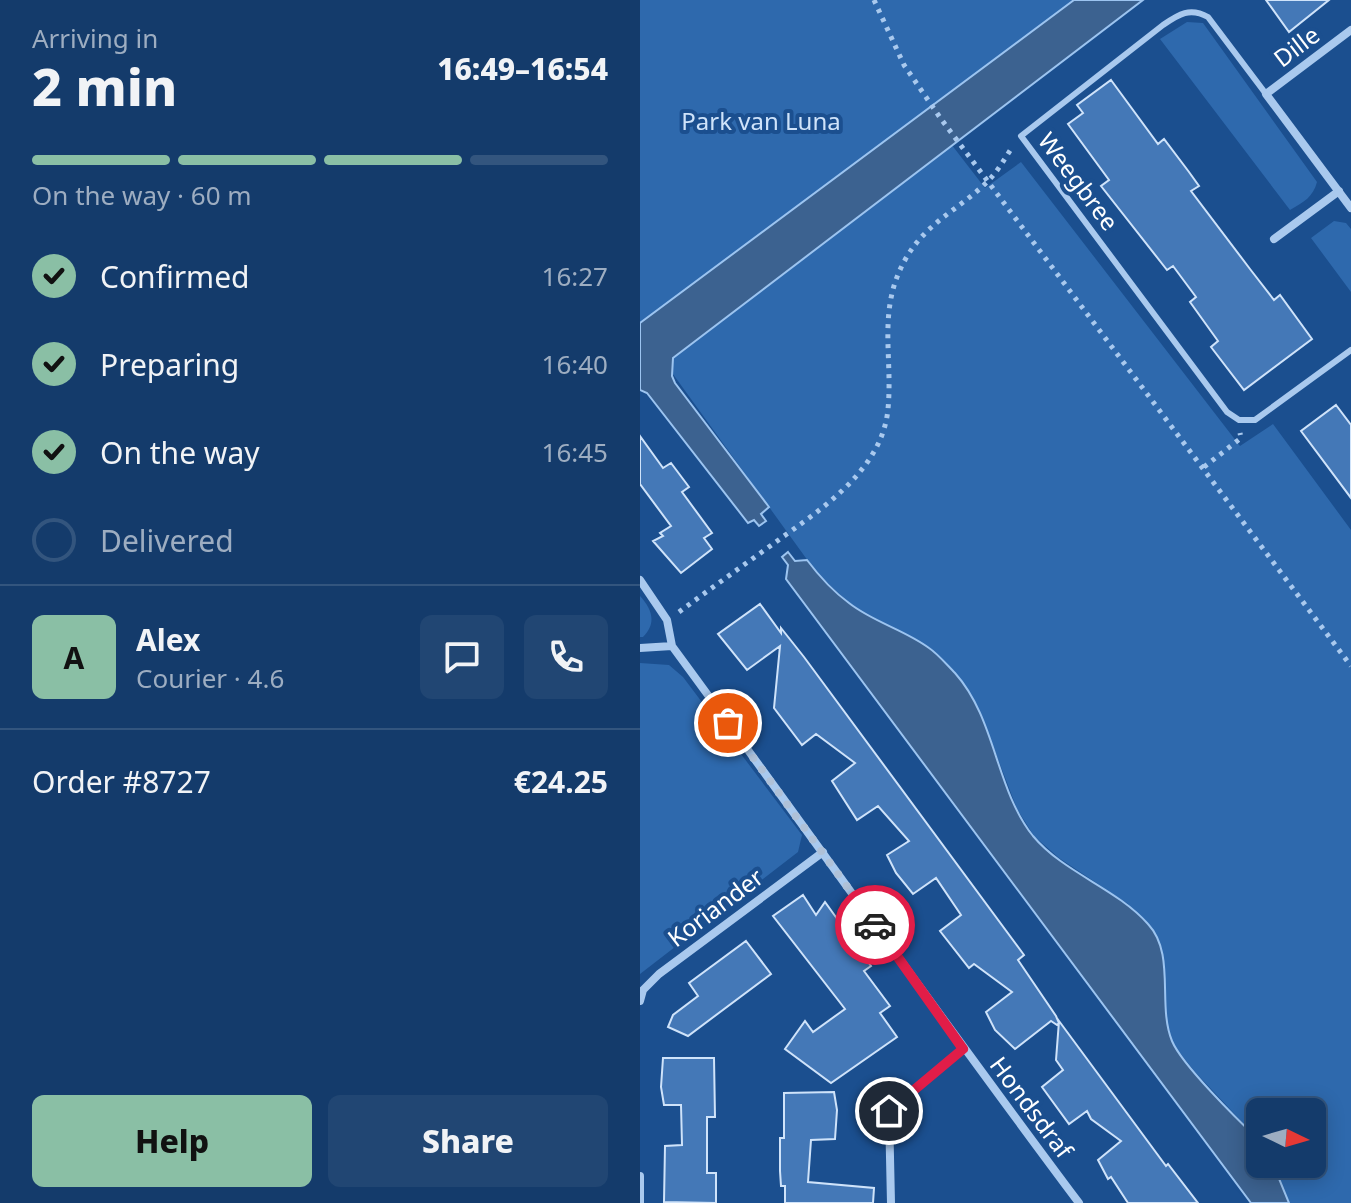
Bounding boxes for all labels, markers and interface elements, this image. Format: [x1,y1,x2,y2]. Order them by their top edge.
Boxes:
street label: Dille [1266,18,1326,74]
text: Arriving in [32,20,158,56]
text: 16:49–16:54 [437,48,608,89]
text: 2 min [32,50,177,121]
park label: Park van Luna [681,104,841,137]
street label: Weegbree [1031,125,1127,237]
text: On the way · 60 m [32,177,252,213]
icon: check [32,254,76,298]
text: Confirmed [100,256,250,297]
text: 16:27 [542,258,608,294]
icon: check [32,342,76,386]
text: Preparing [100,344,239,385]
text: 16:40 [542,346,608,382]
icon: check [32,430,76,474]
text: On the way [100,432,260,473]
text: 16:45 [542,434,608,470]
text: Delivered [100,520,234,561]
button: chat [420,615,504,699]
button: phone [524,615,608,699]
text: Alex [136,619,200,660]
text: A [64,637,84,678]
text: Courier · 4.6 [136,660,284,696]
pin [694,689,762,757]
icon: bag [706,701,750,745]
text: Order #8727 [32,761,211,802]
text: €24.25 [514,761,608,802]
street label: Koriander [660,860,770,954]
courier [835,885,915,965]
icon: car [853,903,897,947]
street label: Hondsdraf [983,1049,1082,1166]
pin [855,1077,923,1145]
icon: home [867,1089,911,1133]
button: Help [32,1095,312,1187]
button: Share [328,1095,608,1187]
north arrow [1246,1098,1326,1178]
map controls [1246,1098,1326,1178]

